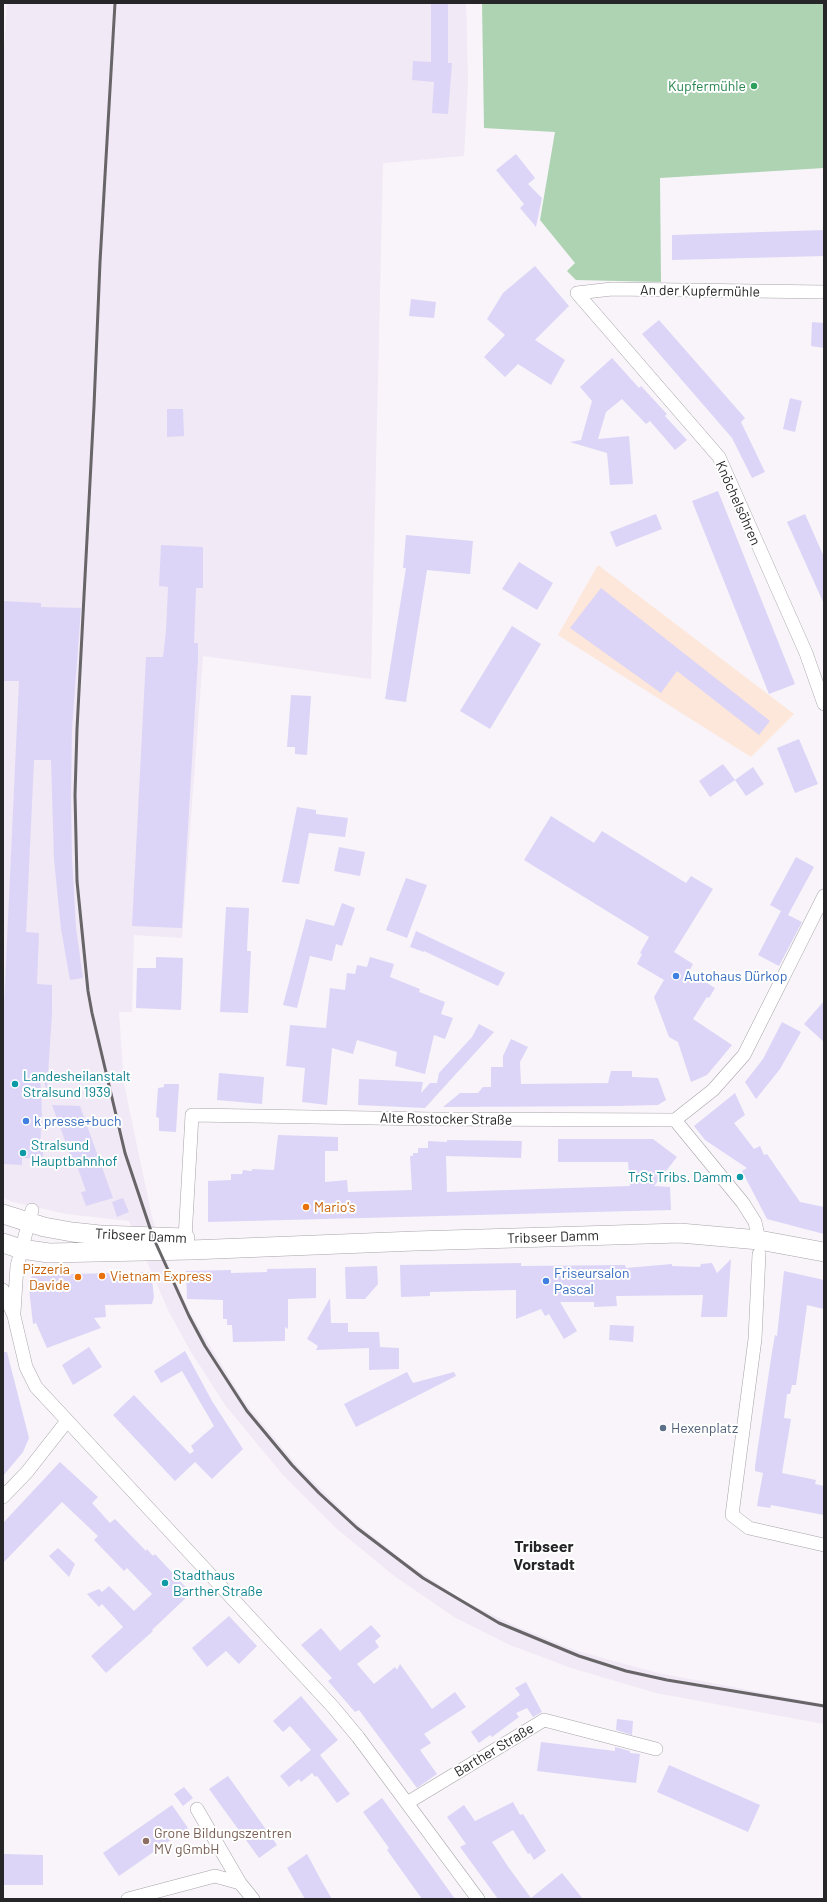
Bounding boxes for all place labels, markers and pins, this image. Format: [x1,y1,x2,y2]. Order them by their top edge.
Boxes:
place label: Kupfermühle [668,78,746,94]
marker: Kupfermühle [749,81,759,91]
place label: Autohaus Dürkop [684,968,787,984]
marker: Autohaus Dürkop [671,971,681,981]
place label: Landesheilanstalt Stralsund 1939 [23,1068,131,1100]
marker: Landesheilanstalt Stralsund 1939 [10,1079,20,1089]
place label: k presse+buch [34,1113,122,1129]
marker: k presse+buch [21,1116,31,1126]
place label: Stralsund Hauptbahnhof [31,1137,117,1170]
marker: Stralsund Hauptbahnhof [18,1148,28,1158]
place label: TrSt Tribs. Damm [628,1169,732,1185]
marker: TrSt Tribs. Damm [735,1172,745,1182]
place label: Mario's [314,1199,355,1215]
marker: Mario's [301,1202,311,1212]
place label: Pizzeria Davide [22,1261,70,1294]
place label: Friseursalon Pascal [554,1265,629,1298]
place label: Vietnam Express [110,1268,212,1284]
marker: Vietnam Express [97,1271,107,1281]
marker: Pizzeria Davide [73,1272,83,1282]
marker: Friseursalon Pascal [541,1276,551,1286]
place label: Hexenplatz [671,1420,738,1436]
marker: Hexenplatz [658,1423,668,1433]
place label: Stadthaus Barther Straße [173,1567,263,1600]
marker: Stadthaus Barther Straße [160,1578,170,1588]
place label: Grone Bildungszentren MV gGmbH [154,1825,292,1858]
marker: Grone Bildungszentren MV gGmbH [141,1836,151,1846]

